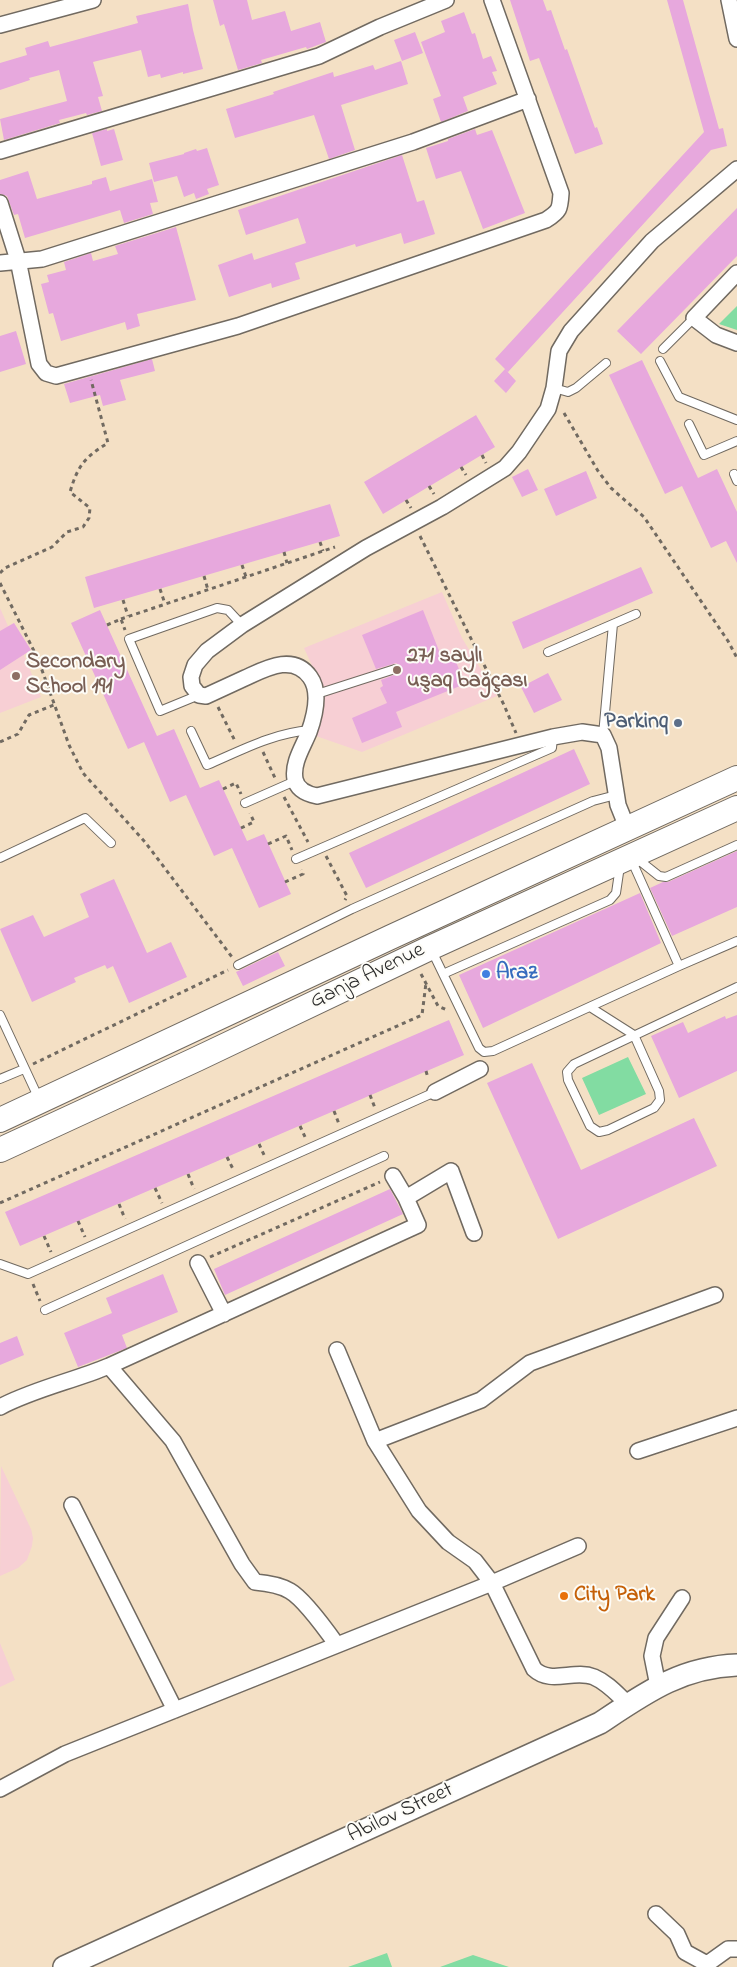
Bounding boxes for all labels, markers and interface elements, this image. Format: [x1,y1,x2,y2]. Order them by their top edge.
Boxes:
place label: 271 saylı uşaq bağçası [407,644,527,696]
place label: Secondary School 191 [26,650,125,701]
marker: 271 saylı uşaq bağçası [391,664,403,676]
marker: Secondary School 191 [10,670,22,682]
place label: Parkinq [604,710,668,736]
marker: Parkinq [672,717,684,729]
street label: Ganja Avenue [306,938,430,1016]
place label: Araz [496,961,537,987]
marker: Araz [480,968,492,980]
place label: City Park [574,1583,655,1609]
marker: City Park [558,1590,570,1602]
street label: Abilov Street [344,1778,458,1850]

